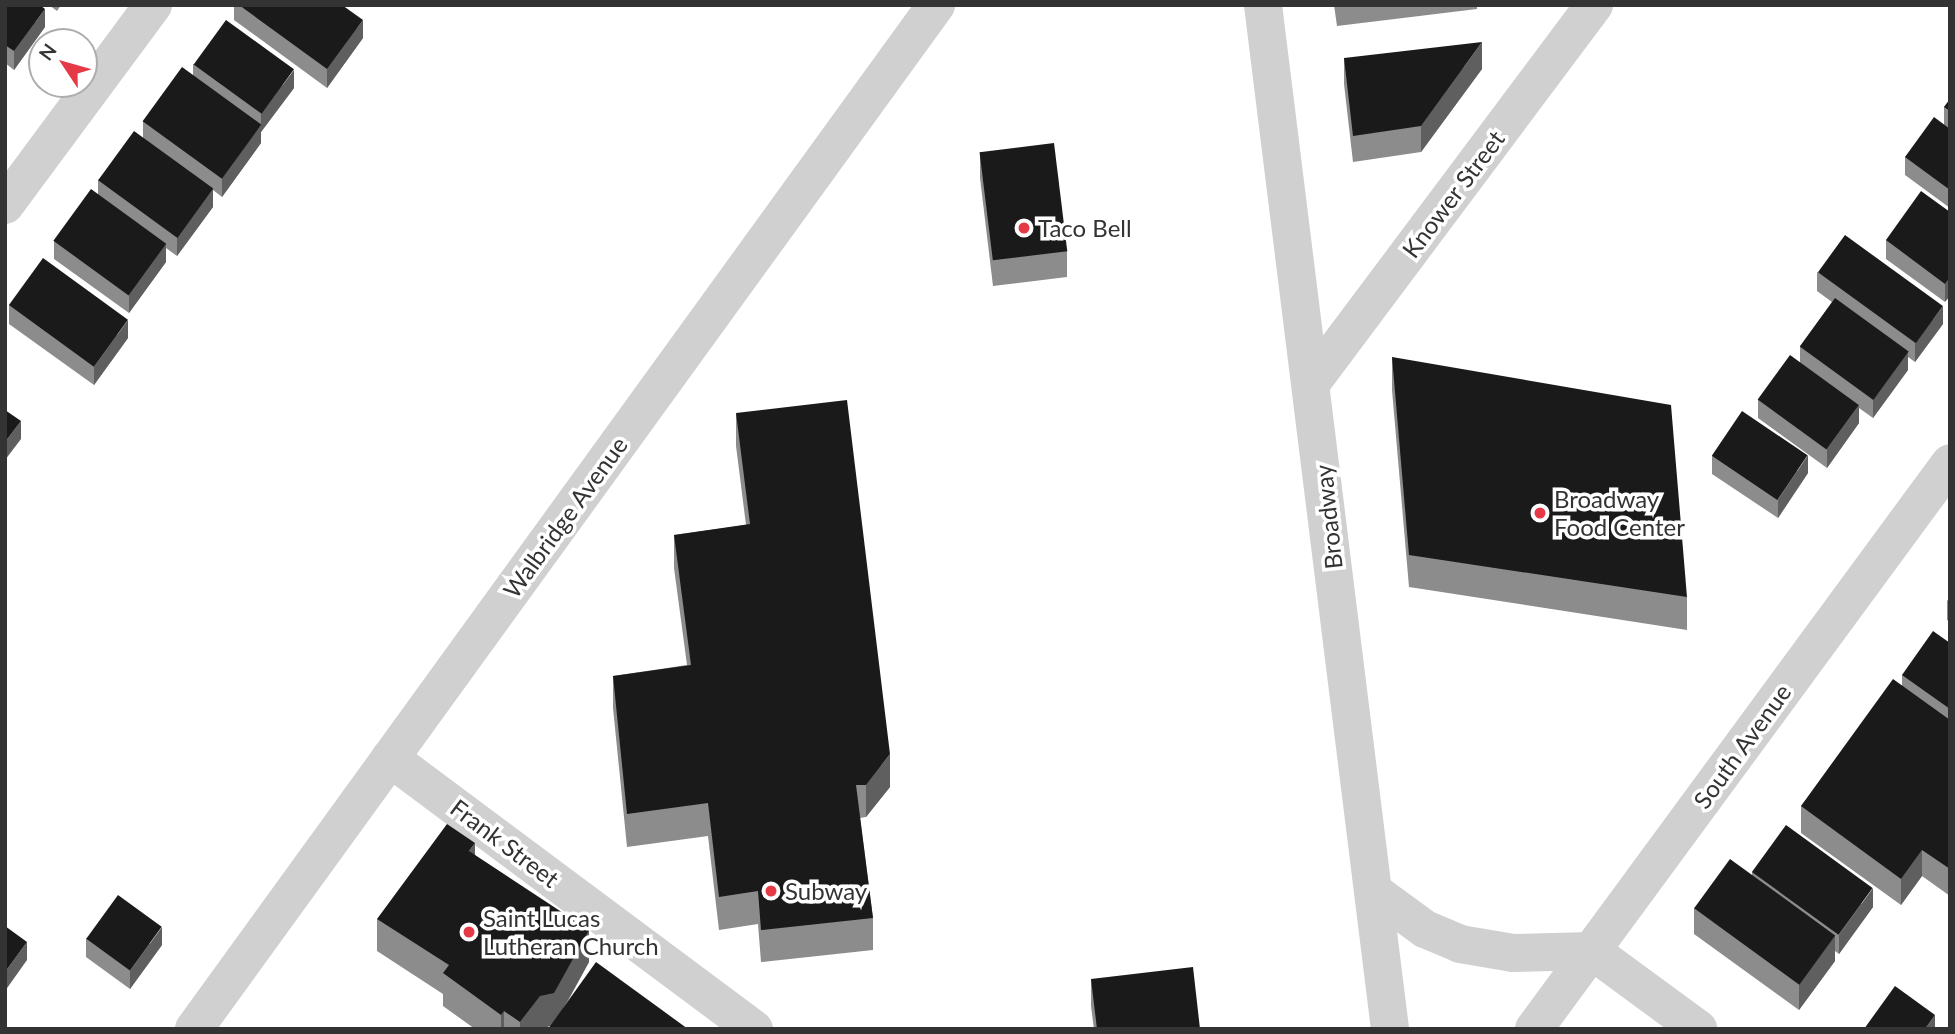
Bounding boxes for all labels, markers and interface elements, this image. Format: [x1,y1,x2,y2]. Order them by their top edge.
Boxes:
north arrow [28,28,98,98]
text: N [34,39,61,64]
street label: Knower Street [1396,125,1510,263]
place label: Taco Bell [1038,214,1132,242]
marker: Taco Bell [1016,220,1032,236]
street label: Walbridge Avenue [497,430,633,604]
street label: Broadway [1308,463,1348,571]
place label: Broadway Food Center [1554,485,1685,541]
marker: Broadway Food Center [1532,505,1548,521]
street label: South Avenue [1687,678,1797,814]
street label: Frank Street [445,793,565,893]
place label: Subway [785,877,867,905]
marker: Subway [763,883,779,899]
place label: Saint Lucas Lutheran Church [483,904,659,960]
marker: Saint Lucas Lutheran Church [461,924,477,940]

